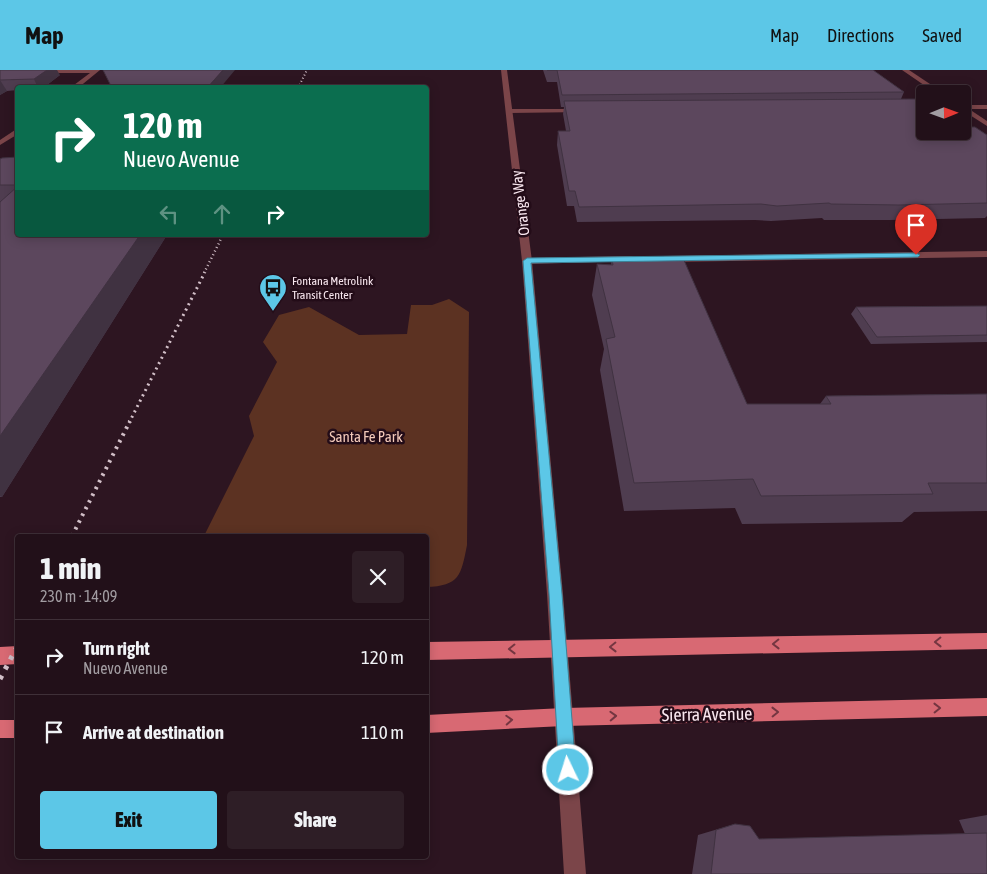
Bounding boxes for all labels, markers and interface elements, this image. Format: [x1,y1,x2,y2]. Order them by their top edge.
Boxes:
text: Map [25,22,64,49]
text: Map [770,25,799,46]
text: Directions [827,25,894,46]
text: Saved [922,25,962,46]
north arrow [916,85,971,140]
map controls [916,85,971,140]
icon: right [40,105,105,170]
text: 120 m [123,105,202,145]
text: Nuevo Avenue [123,146,239,172]
street label: Orange Way [508,169,532,237]
icon: left [155,200,183,228]
icon: ahead [208,200,236,228]
icon: right [261,200,289,228]
pin [895,204,937,255]
icon: arrive [902,211,930,239]
bus stop icon: Fontana Metrolink Transit Center [258,273,288,312]
place label: Fontana Metrolink Transit Center [292,274,374,302]
park label: Santa Fe Park [329,428,403,445]
text: 1 min [40,551,101,585]
button: close [352,551,404,603]
text: 230 m · 14:09 [40,587,117,605]
text: Turn right [83,637,150,659]
one-way arrow [934,637,942,647]
one-way arrow [772,639,780,650]
one-way arrow [609,642,617,652]
icon: right [40,643,68,671]
one-way arrow [507,644,515,654]
text: 120 m [361,646,404,668]
text: Nuevo Avenue [83,659,168,677]
street label: Sierra Avenue [661,703,753,725]
one-way arrow [934,703,942,713]
one-way arrow [772,707,779,717]
one-way arrow [609,711,617,721]
one-way arrow [506,715,513,725]
icon: arrive [40,718,68,746]
text: Arrive at destination [83,721,224,743]
text: 110 m [361,721,404,743]
position arrow [541,743,593,795]
button: Exit [40,791,217,849]
button: Share [227,791,404,849]

